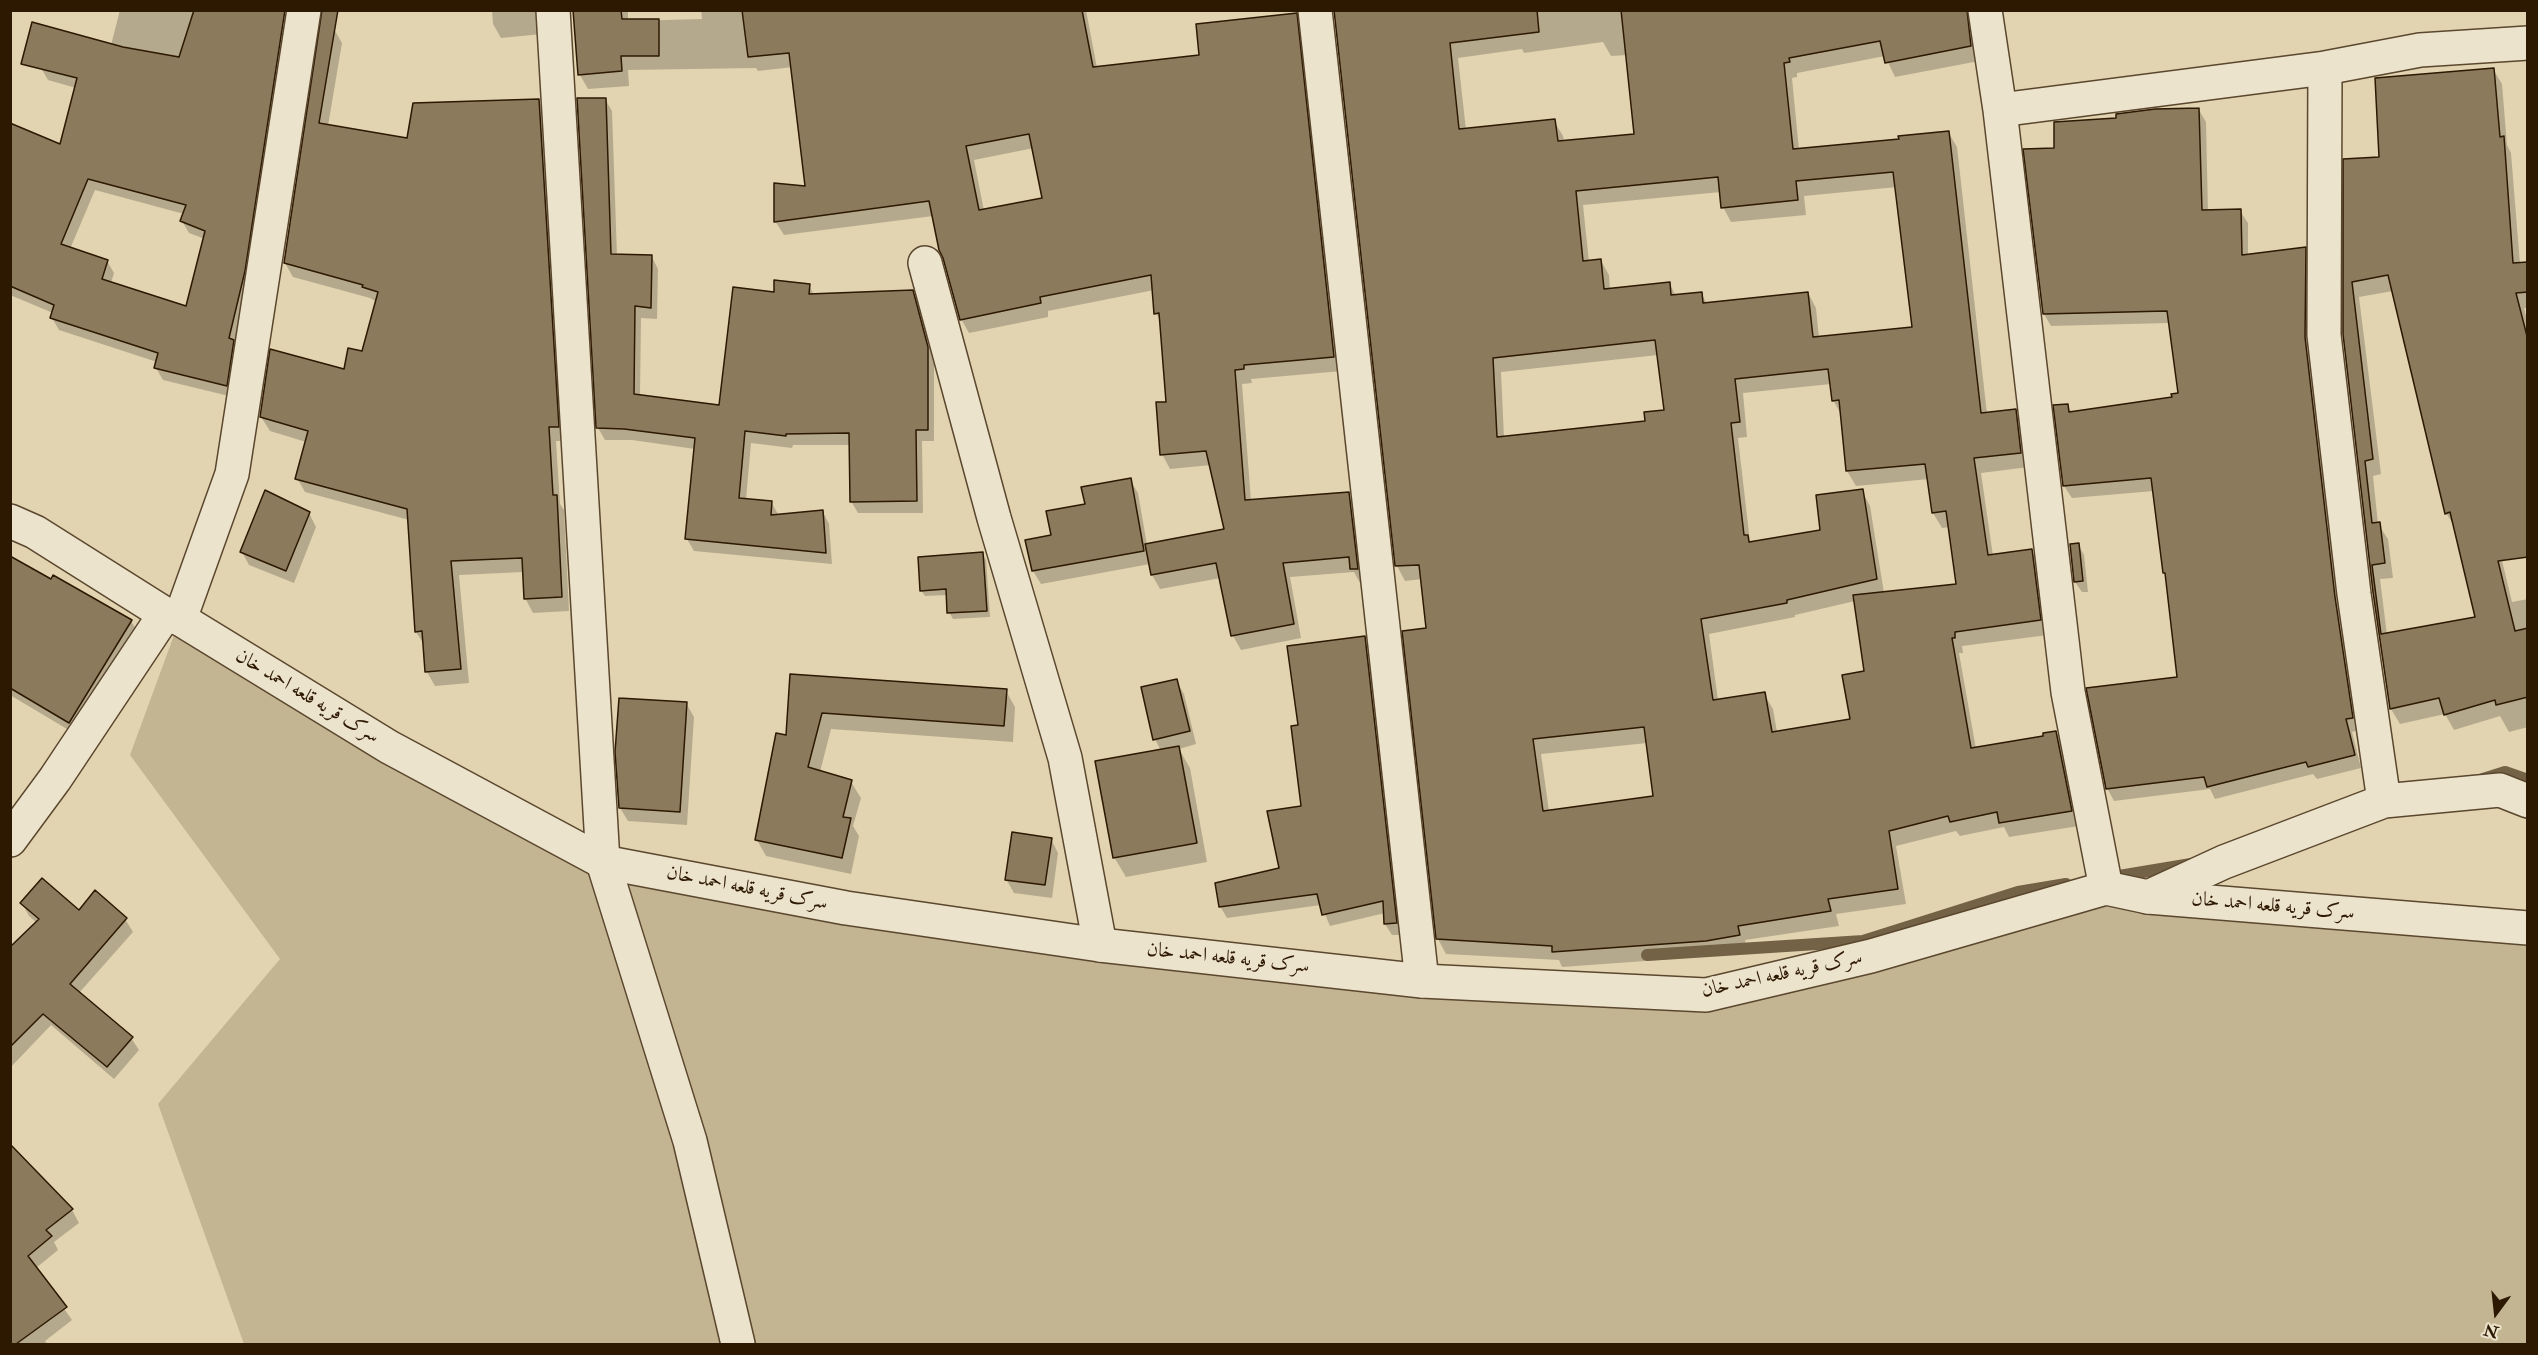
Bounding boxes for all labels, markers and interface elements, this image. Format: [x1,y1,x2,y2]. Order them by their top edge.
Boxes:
street label: سرک قریه قلعه احمد خان [231,645,383,749]
street label: سرک قریه قلعه احمد خان [664,862,830,916]
street label: سرک قریه قلعه احمد خان [2190,888,2356,926]
street label: سرک قریه قلعه احمد خان [1145,939,1311,979]
street label: سرک قریه قلعه احمد خان [1699,946,1865,1004]
north arrow [2466,1283,2526,1343]
text: N [2482,1319,2501,1342]

